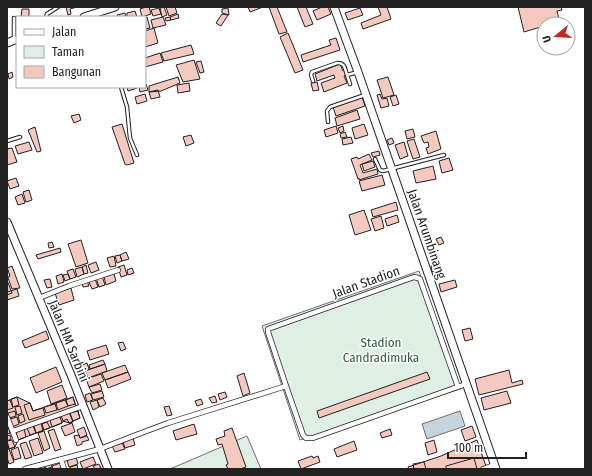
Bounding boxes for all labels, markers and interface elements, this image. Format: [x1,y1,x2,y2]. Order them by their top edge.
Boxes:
legend [16,16,146,88]
north arrow [536,16,576,56]
text: Jalan [52,25,76,39]
text: U [540,34,554,44]
text: Taman [52,45,84,59]
text: Bangunan [52,65,101,79]
street label: Jalan Arumbinang [405,187,450,282]
street label: Jalan Stadion [330,263,402,301]
street label: Jalan HM Sarbini [46,298,92,384]
park label: Stadion Candradimuka [343,335,419,365]
scale bar [448,434,526,460]
text: 100 m [454,441,483,455]

